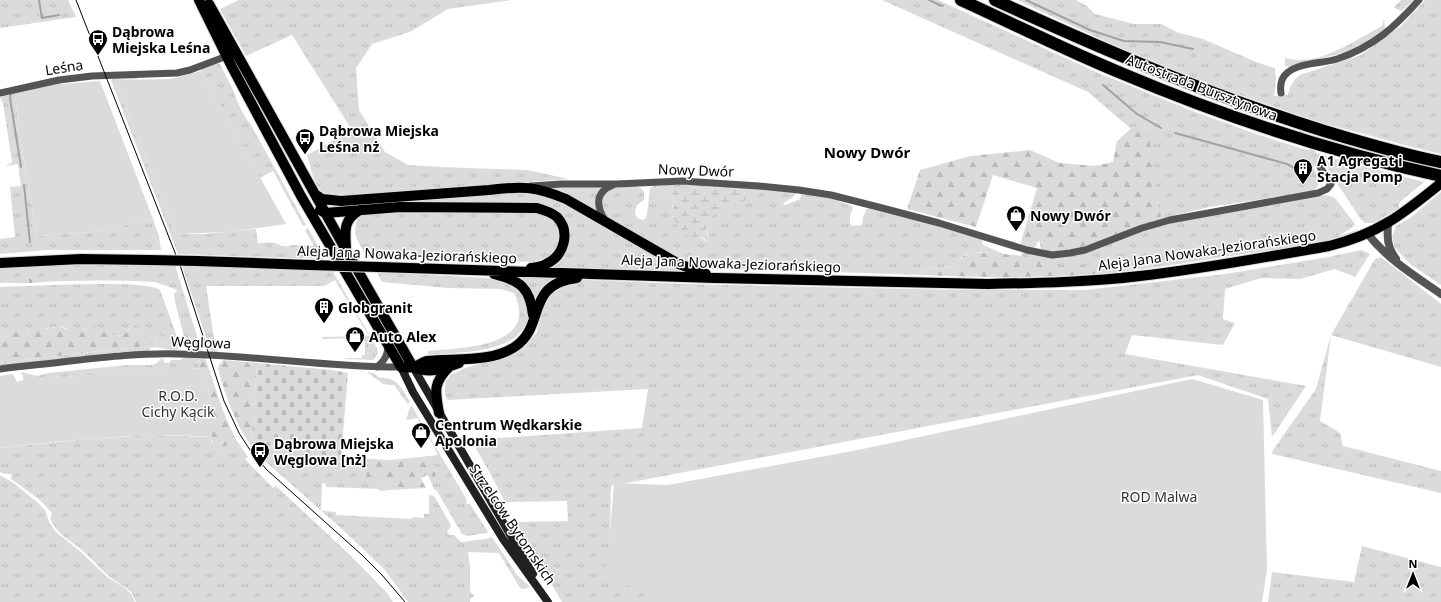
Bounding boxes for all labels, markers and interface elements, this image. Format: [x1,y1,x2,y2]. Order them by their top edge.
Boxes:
place label: Dąbrowa Miejska Leśna [112,22,210,57]
bus stop icon: Dąbrowa Miejska Leśna [87,28,109,56]
street label: Autostrada Bursztynowa [1123,49,1281,125]
street label: Leśna [44,55,84,79]
place label: Dąbrowa Miejska Leśna nż [319,121,439,156]
bus stop icon: Dąbrowa Miejska Leśna nż [294,127,316,155]
district label: Nowy Dwór [824,142,911,162]
place label: A1 Agregat i Stacja Pomp [1317,151,1403,186]
building icon: A1 Agregat i Stacja Pomp [1292,157,1314,185]
street label: Nowy Dwór [658,159,735,181]
shop icon: Nowy Dwór [1005,204,1027,232]
place label: Nowy Dwór [1030,206,1111,225]
street label: Aleja Jana Nowaka-Jeziorańskiego [1097,225,1317,275]
street label: Aleja Jana Nowaka-Jeziorańskiego [297,241,517,267]
street label: Aleja Jana Nowaka-Jeziorańskiego [621,250,841,276]
building icon: Globgranit [313,296,335,324]
place label: Globgranit [338,298,412,317]
shop icon: Auto Alex [344,325,366,353]
place label: Auto Alex [369,327,437,346]
street label: Węglowa [171,331,231,353]
park label: R.O.D. Cichy Kącik [142,386,215,421]
place label: Centrum Wędkarskie Apolonia [435,415,582,450]
shop icon: Centrum Wędkarskie Apolonia [410,421,432,449]
place label: Dąbrowa Miejska Węglowa [nż] [274,434,394,469]
bus stop icon: Dąbrowa Miejska Węglowa [nż] [249,440,271,468]
street label: Strzelców Bytomskich [465,460,561,588]
park label: ROD Malwa [1121,487,1197,506]
north arrow [1393,554,1433,594]
text: N [1409,556,1417,571]

